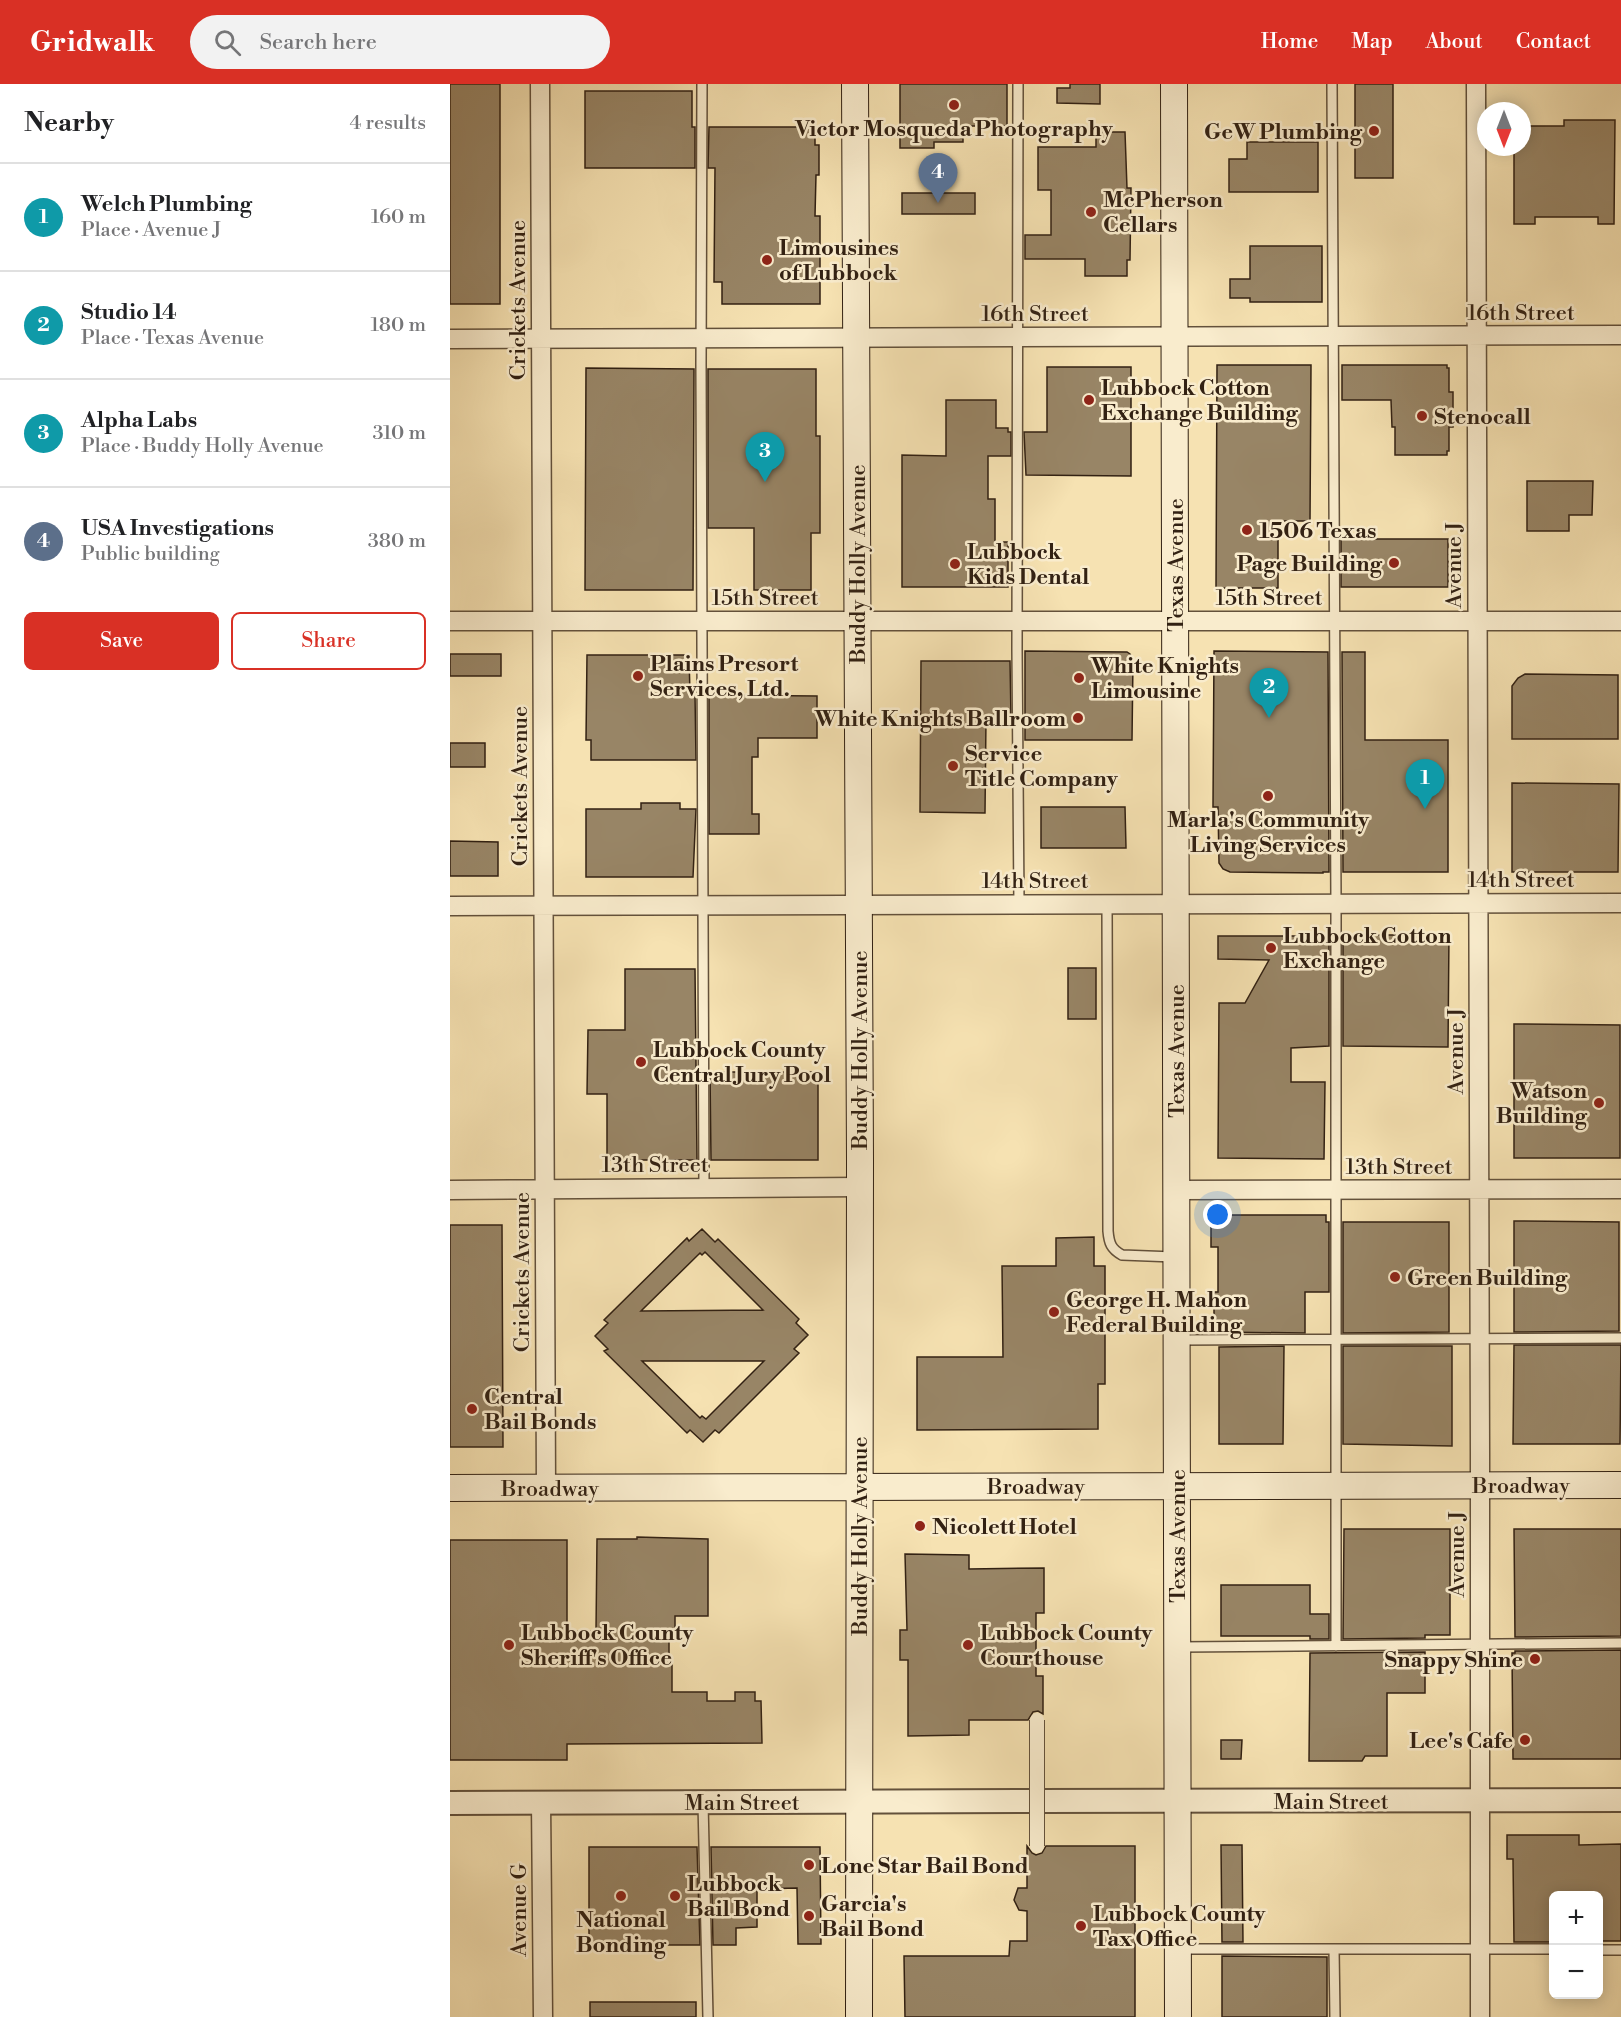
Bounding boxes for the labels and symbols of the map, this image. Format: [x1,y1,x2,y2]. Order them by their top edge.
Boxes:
marker: Victor Mosqueda Photography [947,98,961,112]
north arrow [1477,102,1531,156]
place label: Victor Mosqueda Photography [794,116,1114,143]
place label: GeW Plumbing [1204,119,1363,146]
marker: GeW Plumbing [1367,124,1381,138]
pin: 4 [918,154,958,203]
place label: McPherson Cellars [1103,187,1223,239]
marker: McPherson Cellars [1084,205,1098,219]
street label: Crickets Avenue [505,220,532,380]
place label: Limousines of Lubbock [779,235,899,287]
marker: Limousines of Lubbock [760,253,774,267]
street label: 16th Street [1467,300,1575,327]
street label: 16th Street [981,301,1089,328]
place label: Lubbock Cotton Exchange Building [1101,375,1298,427]
marker: Lubbock Cotton Exchange Building [1082,393,1096,407]
place label: Stenocall [1434,404,1531,431]
marker: Stenocall [1415,409,1429,423]
pin: 3 [746,432,784,482]
street label: Buddy Holly Avenue [845,464,872,665]
street label: Texas Avenue [1163,498,1190,632]
place label: 1506 Texas [1259,518,1376,545]
street label: Avenue J [1441,521,1468,610]
marker: 1506 Texas [1240,523,1254,537]
place label: Lubbock Kids Dental [967,539,1089,591]
place label: Page Building [1237,551,1383,578]
marker: Page Building [1387,556,1401,570]
marker: Lubbock Kids Dental [948,557,962,571]
street label: 15th Street [711,585,819,612]
street label: 15th Street [1215,585,1323,612]
place label: Plains Presort Services, Ltd. [650,651,799,703]
place label: White Knights Limousine [1090,653,1239,705]
pin: 2 [1250,668,1288,718]
marker: Plains Presort Services, Ltd. [631,669,645,683]
marker: White Knights Limousine [1072,671,1086,685]
street label: Crickets Avenue [507,706,534,866]
place label: White Knights Ballroom [814,706,1066,733]
marker: White Knights Ballroom [1071,711,1085,725]
place label: Service Title Company [965,741,1119,793]
marker: Service Title Company [946,759,960,773]
pin: 1 [1406,760,1444,809]
marker: Marla's Community Living Services [1261,789,1275,803]
place label: Marla's Community Living Services [1167,807,1370,859]
street label: 14th Street [1467,867,1575,894]
street label: 14th Street [981,868,1089,895]
place label: Lubbock Cotton Exchange [1283,923,1452,975]
marker: Lubbock Cotton Exchange [1264,941,1278,955]
street label: Buddy Holly Avenue [847,950,874,1151]
street label: Texas Avenue [1164,984,1191,1118]
street label: Avenue J [1443,1007,1470,1096]
place label: Lubbock County Central Jury Pool [653,1037,831,1089]
marker: Lubbock County Central Jury Pool [634,1055,648,1069]
place label: Watson Building [1496,1078,1588,1130]
marker: Watson Building [1592,1096,1606,1110]
street label: 13th Street [601,1152,709,1179]
street label: 13th Street [1345,1154,1453,1181]
street label: Crickets Avenue [509,1192,536,1352]
your location [1203,1200,1232,1229]
place label: Green Building [1407,1265,1568,1292]
marker: Green Building [1388,1270,1402,1284]
place label: George H. Mahon Federal Building [1066,1287,1247,1339]
marker: George H. Mahon Federal Building [1047,1305,1061,1319]
place label: Central Bail Bonds [484,1384,597,1436]
marker: Central Bail Bonds [465,1402,479,1416]
street label: Buddy Holly Avenue [847,1436,874,1637]
street label: Texas Avenue [1165,1469,1192,1603]
street label: Broadway [1471,1473,1570,1500]
street label: Broadway [986,1474,1085,1501]
street label: Broadway [500,1476,599,1503]
street label: Avenue J [1444,1510,1471,1599]
place label: Nicolett Hotel [932,1514,1077,1541]
marker: Nicolett Hotel [913,1519,927,1533]
place label: Lubbock County Sheriff's Office [521,1620,694,1672]
place label: Lubbock County Courthouse [980,1620,1153,1672]
marker: Lubbock County Sheriff's Office [502,1638,516,1652]
marker: Lubbock County Courthouse [961,1638,975,1652]
place label: Snappy Shine [1384,1647,1523,1674]
marker: Snappy Shine [1528,1652,1542,1666]
place label: Lee's Cafe [1409,1728,1513,1755]
marker: Lee's Cafe [1518,1733,1532,1747]
street label: Main Street [1273,1789,1389,1816]
street label: Main Street [684,1790,800,1817]
place label: Lone Star Bail Bond [821,1853,1029,1880]
marker: Lone Star Bail Bond [802,1858,816,1872]
street label: Avenue G [506,1863,533,1958]
place label: Lubbock Bail Bond [687,1871,790,1923]
marker: National Bonding [614,1889,628,1903]
marker: Lubbock Bail Bond [668,1889,682,1903]
place label: Garcia's Bail Bond [821,1891,924,1943]
place label: Lubbock County Tax Office [1093,1901,1266,1953]
place label: National Bonding [576,1907,666,1959]
marker: Garcia's Bail Bond [802,1909,816,1923]
marker: Lubbock County Tax Office [1074,1919,1088,1933]

